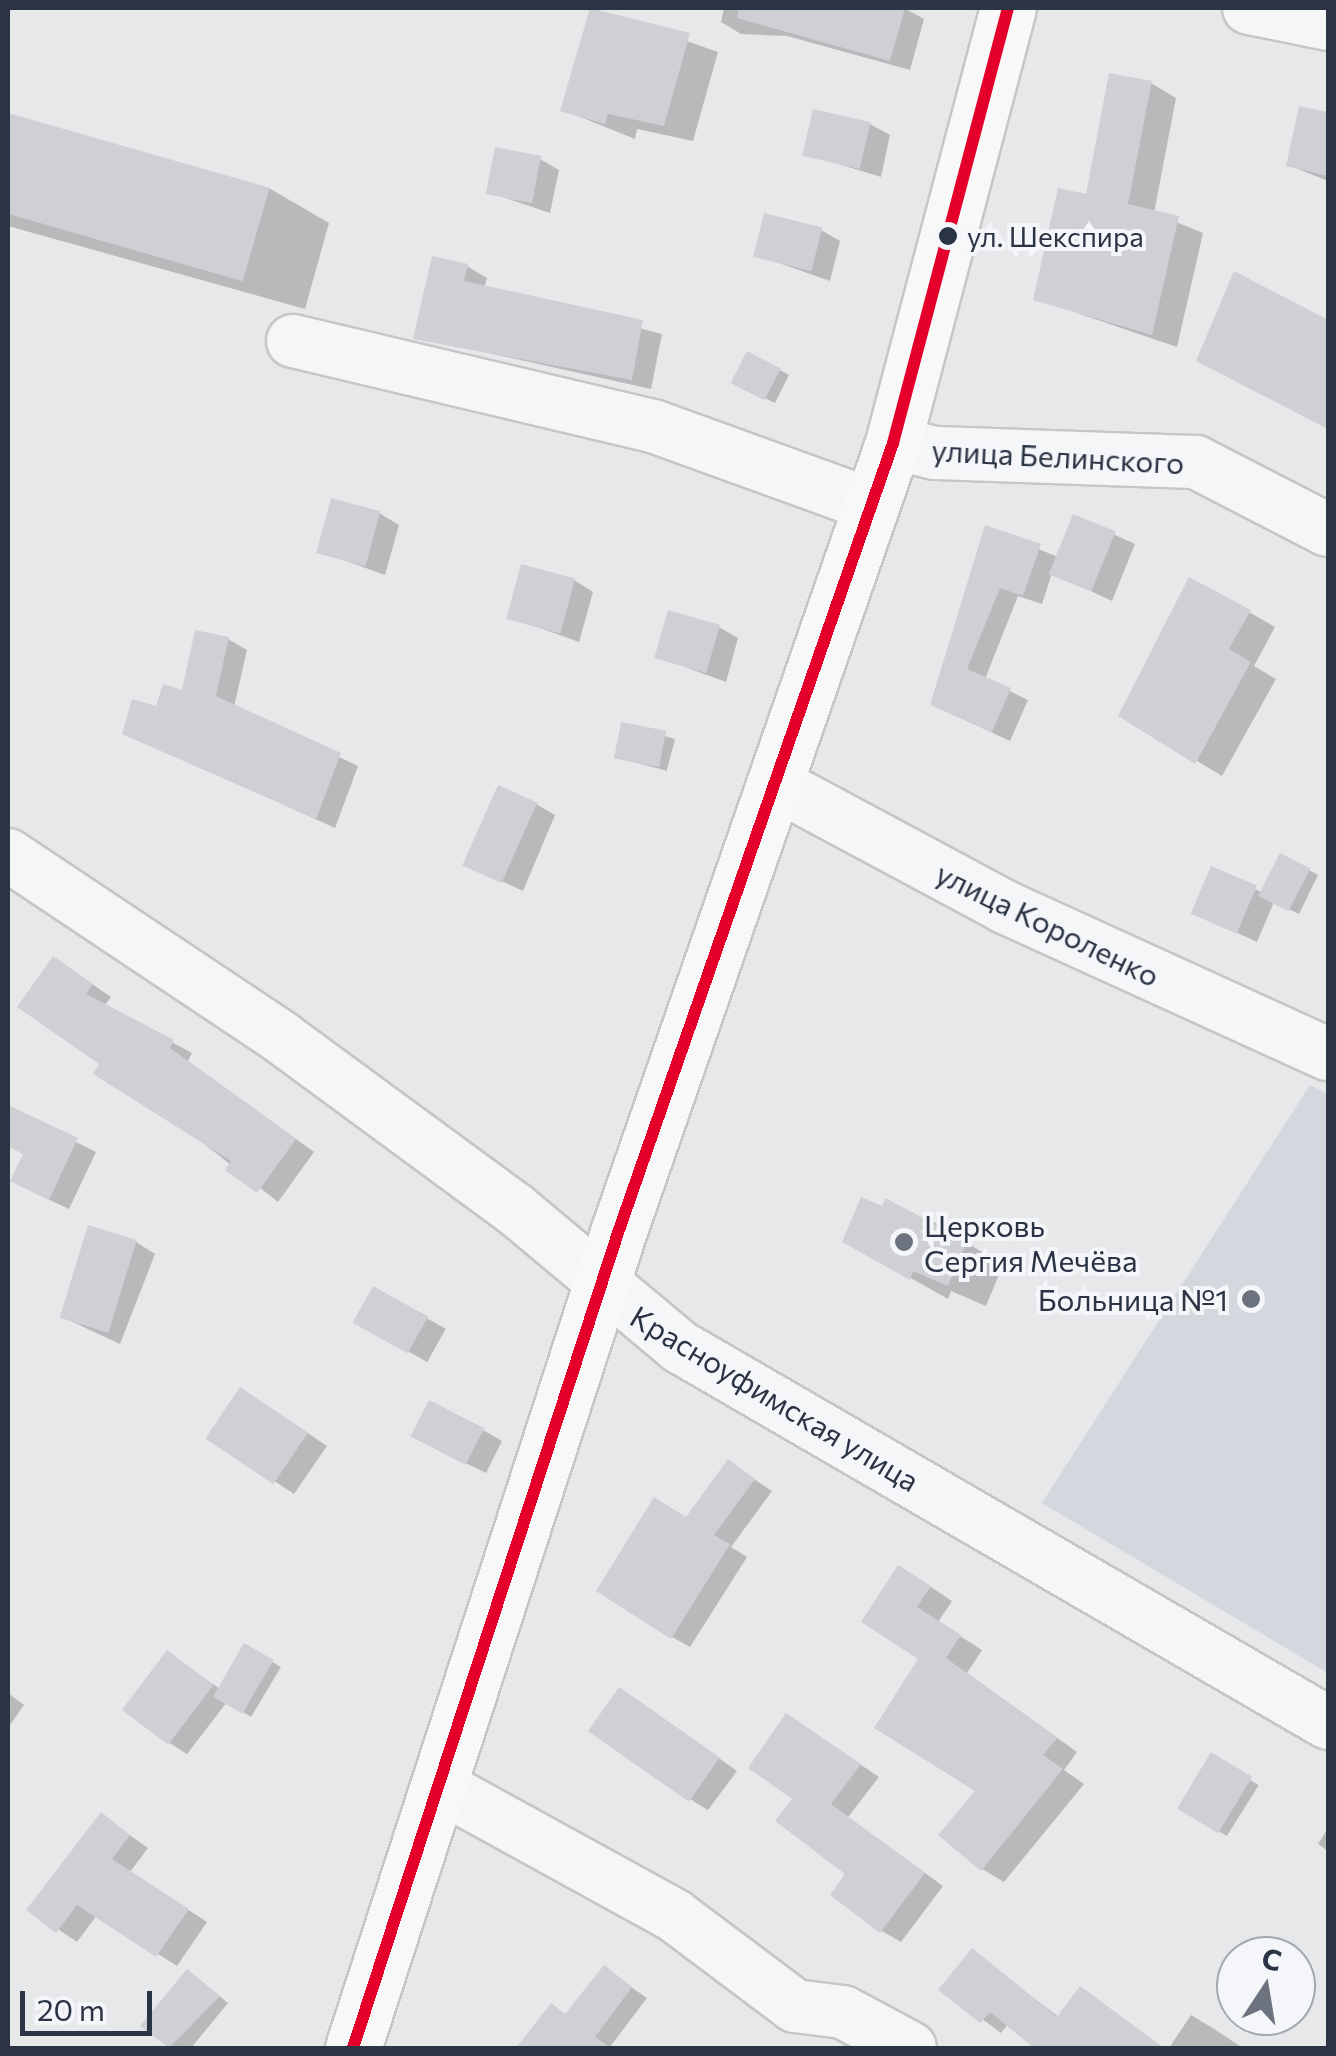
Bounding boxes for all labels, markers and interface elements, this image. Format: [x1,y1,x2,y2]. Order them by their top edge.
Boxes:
place label: ул. Шекспира [967,219,1144,253]
marker: ул. Шекспира [938,226,958,246]
street label: улица Белинского [931,431,1185,481]
street label: улица Короленко [931,854,1165,994]
place label: Церковь Сергия Мечёва [924,1207,1137,1278]
marker: Церковь Сергия Мечёва [893,1231,915,1253]
place label: Больница №1 [1038,1281,1228,1317]
marker: Больница №1 [1238,1286,1264,1312]
street label: Красноуфимская улица [624,1298,926,1498]
north arrow [1216,1936,1316,2036]
text: С [1259,1940,1285,1977]
scale bar [25,1971,158,2033]
text: 20 m [37,1990,105,2027]

